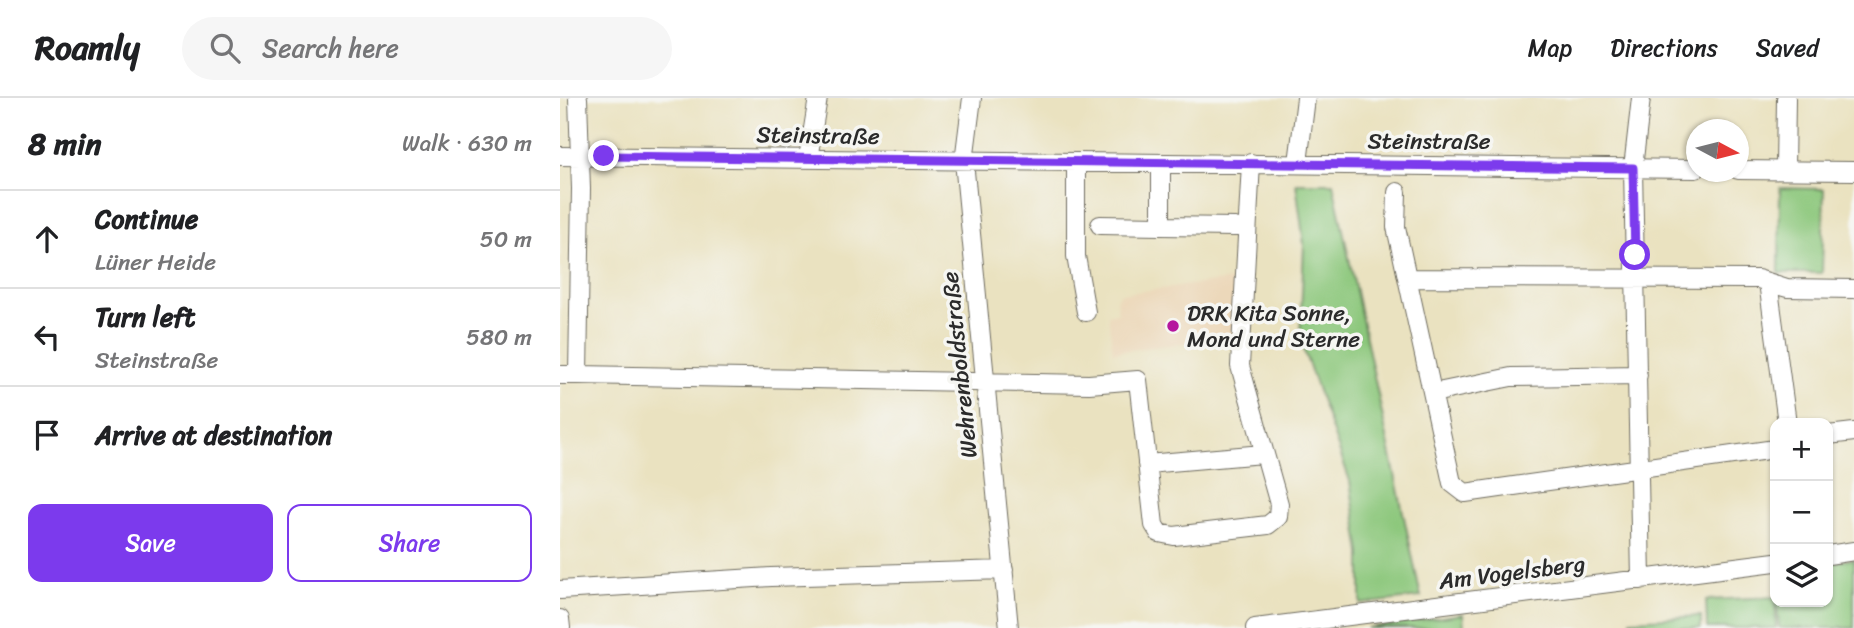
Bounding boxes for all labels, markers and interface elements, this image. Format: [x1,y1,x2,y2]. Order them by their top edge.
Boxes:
search box [182,17,672,80]
text: Roamly [35,19,140,77]
text: Search here [262,25,399,71]
text: Map [1528,27,1572,69]
text: Directions [1610,27,1718,69]
text: Saved [1756,27,1819,69]
icon: search [206,29,244,67]
street label: Steinstraße [756,114,880,157]
text: 8 min [28,117,101,171]
north arrow [1686,119,1749,182]
street label: Steinstraße [1367,121,1491,162]
text: Walk · 630 m [402,123,532,164]
route end [588,140,619,171]
text: Continue [95,196,198,242]
text: 50 m [480,219,532,260]
icon: ahead [28,220,66,258]
route start [1619,239,1650,270]
text: Lüner Heide [95,242,216,283]
street label: Wehrenboldstraße [929,269,990,460]
place label: DRK Kita Sonne, Mond und Sterne [1187,293,1360,360]
text: Turn left [95,294,195,340]
text: 580 m [466,317,532,358]
icon: left [28,318,66,356]
marker: DRK Kita Sonne, Mond und Sterne [1165,318,1181,334]
text: Steinstraße [95,340,218,381]
text: Arrive at destination [95,412,332,458]
icon: arrive [28,416,66,454]
map controls [1770,418,1833,607]
button: + [1770,418,1833,481]
button: − [1770,481,1833,544]
button: Save [28,504,273,582]
button: Share [287,504,532,582]
street label: Am Vogelsberg [1436,543,1588,602]
button: layers [1770,544,1833,607]

